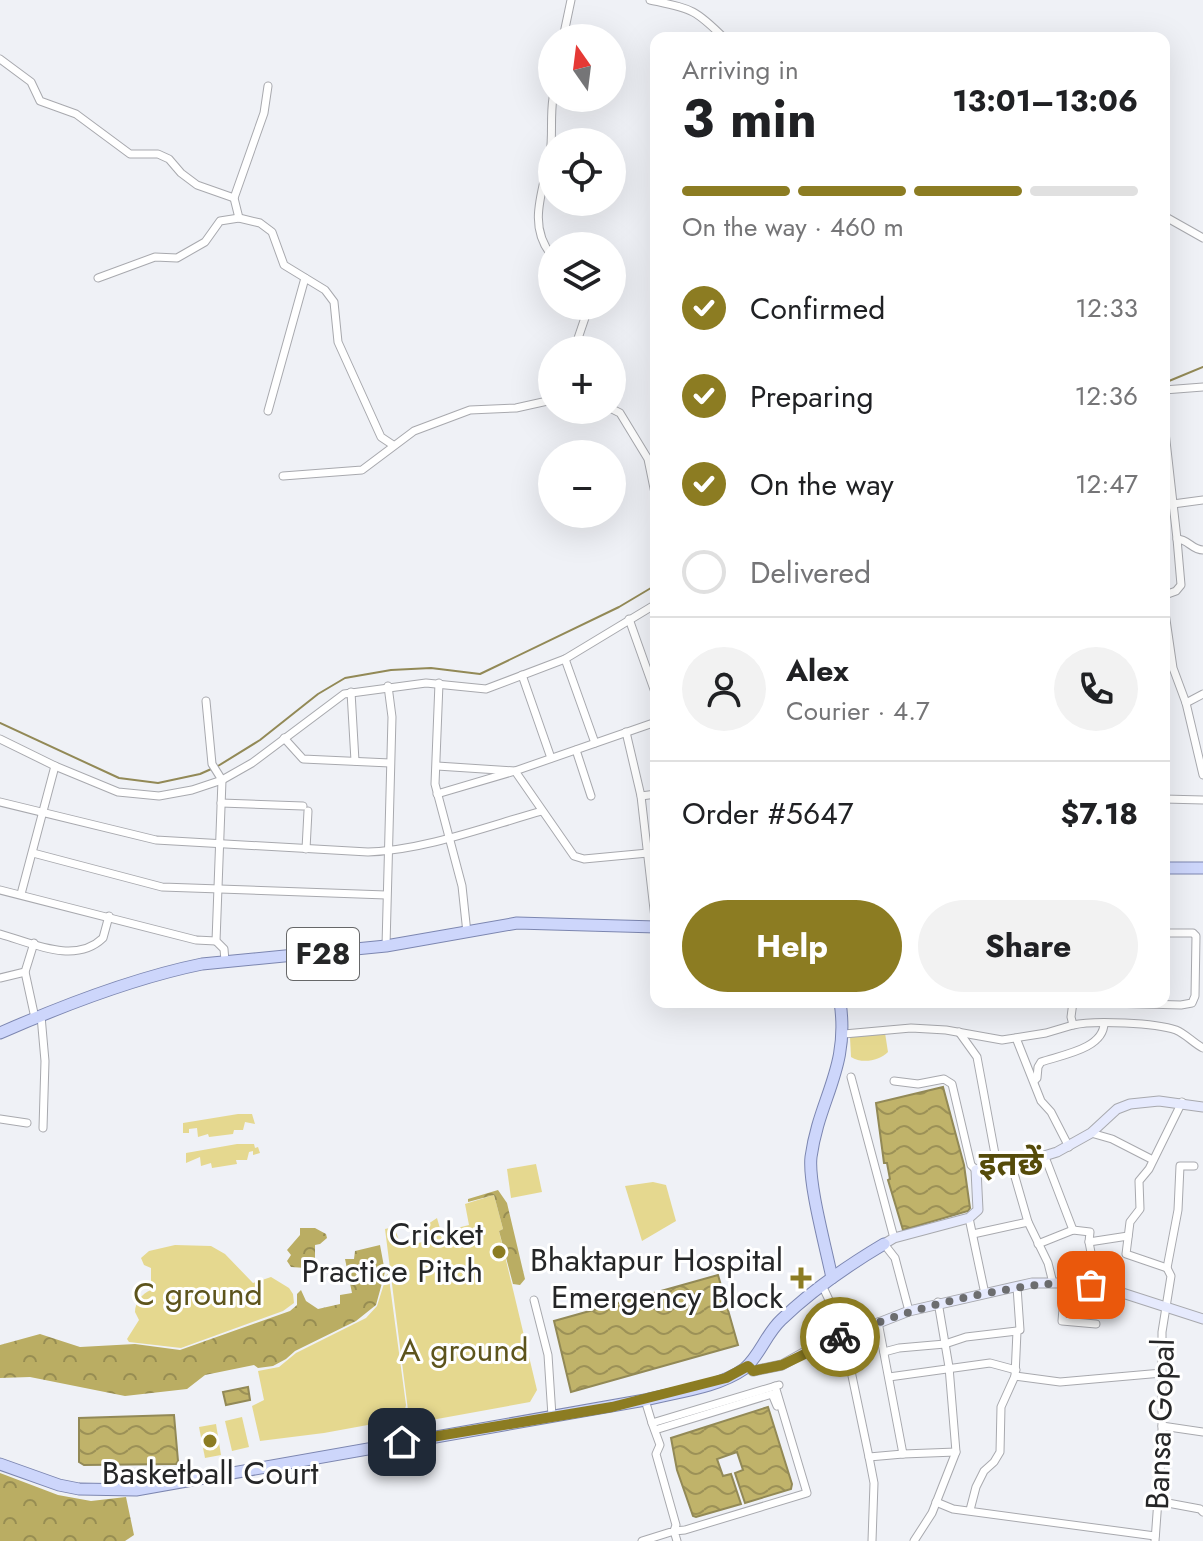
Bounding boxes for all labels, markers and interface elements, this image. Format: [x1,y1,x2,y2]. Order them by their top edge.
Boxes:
north arrow [538,24,626,112]
map controls [538,24,626,528]
text: Arriving in [682,51,799,89]
text: 13:01–13:06 [952,79,1138,122]
text: 3 min [682,81,817,157]
button: locate [538,128,626,216]
text: On the way · 460 m [682,208,904,246]
button: layers [538,232,626,320]
icon: check [682,286,726,330]
text: Confirmed [750,287,885,330]
text: 12:33 [1075,289,1138,327]
button: + [538,336,626,424]
icon: check [682,374,726,418]
text: Preparing [750,375,874,418]
text: 12:36 [1075,377,1138,415]
button: − [538,440,626,528]
icon: check [682,462,726,506]
text: On the way [750,463,894,506]
text: 12:47 [1075,465,1138,503]
text: Delivered [750,551,871,594]
button: person [682,647,766,731]
button: phone [1054,647,1138,731]
text: Alex [786,649,849,692]
text: Courier · 4.7 [786,692,930,730]
text: Order #5647 [682,792,853,835]
text: $7.18 [1061,792,1138,835]
button: Help [682,900,902,992]
button: Share [918,900,1138,992]
road number: F28 [287,928,359,980]
district label: इतछें [979,1139,1045,1188]
place label: Cricket Practice Pitch [301,1211,483,1294]
place label: Bhaktapur Hospital Emergency Block [530,1237,784,1320]
marker: Cricket Practice Pitch [490,1243,508,1261]
pin [1057,1251,1125,1319]
icon: bag [1069,1263,1113,1307]
marker: Bhaktapur Hospital Emergency Block [790,1267,812,1289]
park label: C ground [133,1271,263,1317]
courier [800,1297,880,1377]
icon: bike [818,1315,862,1359]
park label: A ground [400,1327,528,1373]
street label: Bansa Gopal [1134,1338,1186,1510]
pin [368,1408,436,1476]
icon: home [380,1420,424,1464]
marker: Basketball Court [201,1432,219,1450]
place label: Basketball Court [102,1450,319,1496]

